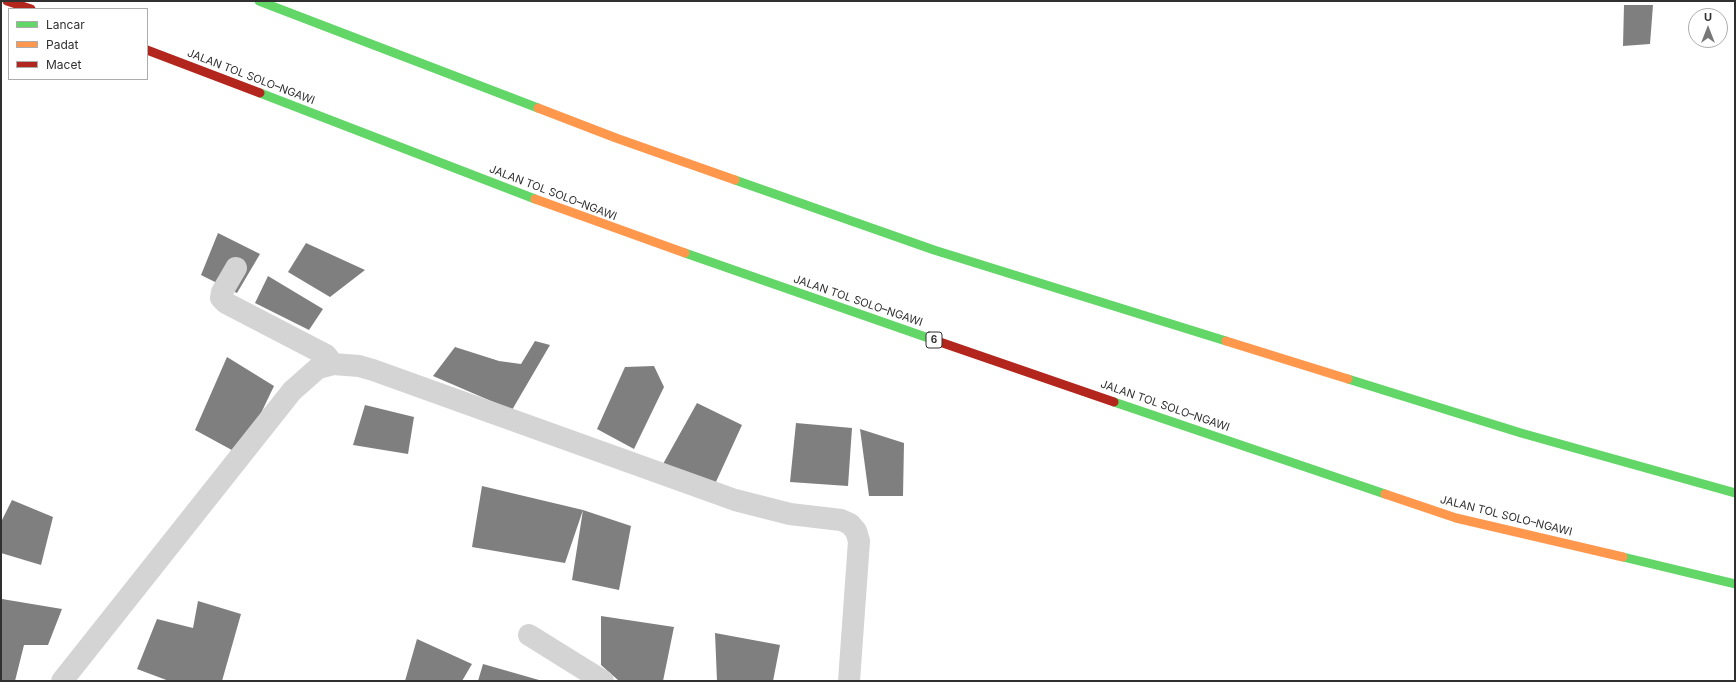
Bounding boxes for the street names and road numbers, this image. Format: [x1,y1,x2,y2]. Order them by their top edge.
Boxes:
street label: JALAN TOL SOLO–NGAWI [185,47,317,107]
street label: JALAN TOL SOLO–NGAWI [487,163,619,223]
street label: JALAN TOL SOLO–NGAWI [792,273,924,329]
road number: 6 [926,332,942,348]
street label: JALAN TOL SOLO–NGAWI [1099,378,1231,434]
street label: JALAN TOL SOLO–NGAWI [1439,493,1573,539]

